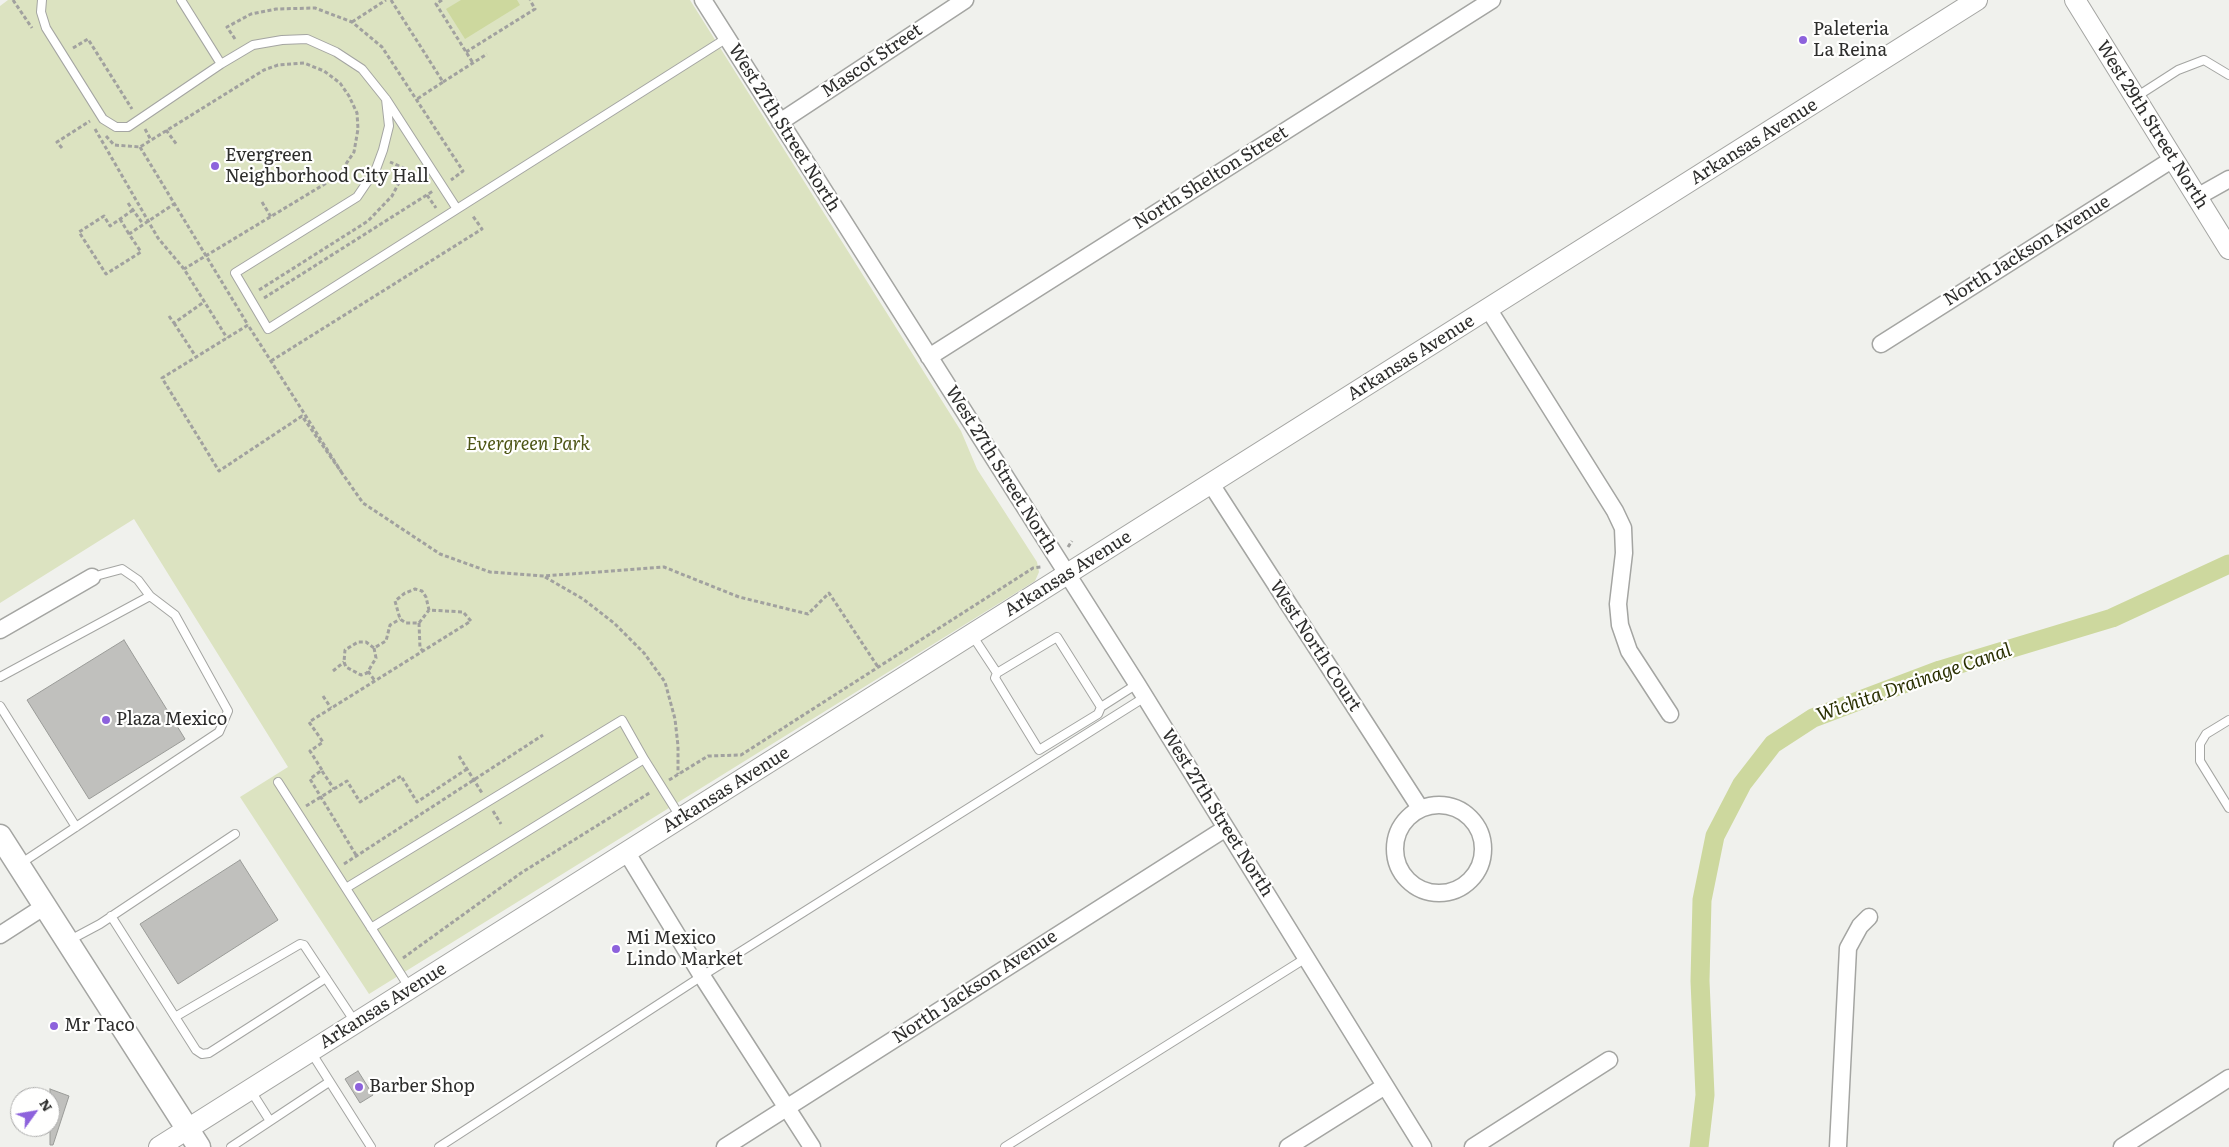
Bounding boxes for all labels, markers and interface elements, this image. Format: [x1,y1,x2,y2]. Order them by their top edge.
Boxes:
street label: Mascot Street [818,19,926,103]
place label: Paleteria La Reina [1813,19,1889,62]
marker: Paleteria La Reina [1797,34,1809,46]
street label: West 29th Street North [2091,37,2213,213]
street label: West 27th Street North [723,40,845,216]
street label: Arkansas Avenue [1686,94,1822,190]
street label: North Shelton Street [1130,122,1292,234]
place label: Evergreen Neighborhood City Hall [225,145,429,188]
marker: Evergreen Neighborhood City Hall [209,160,221,172]
street label: North Jackson Avenue [1940,191,2114,311]
street label: Arkansas Avenue [1343,310,1479,406]
street label: West 27th Street North [940,382,1062,558]
park label: Evergreen Park [466,434,590,456]
street label: Arkansas Avenue [1000,526,1136,622]
street label: West North Court [1265,576,1365,716]
water label: Wichita Drainage Canal [1814,639,2014,727]
place label: Plaza Mexico [116,709,227,731]
marker: Plaza Mexico [100,714,112,726]
street label: West 27th Street North [1156,725,1278,901]
street label: Arkansas Avenue [658,742,794,838]
street label: North Jackson Avenue [889,926,1061,1048]
place label: Mi Mexico Lindo Market [626,928,743,971]
marker: Mi Mexico Lindo Market [610,943,622,955]
street label: Arkansas Avenue [315,958,451,1054]
place label: Mr Taco [64,1015,135,1037]
marker: Mr Taco [48,1020,60,1032]
place label: Barber Shop [369,1076,475,1098]
marker: Barber Shop [353,1081,365,1093]
north arrow [10,1087,60,1137]
text: N [35,1094,58,1115]

